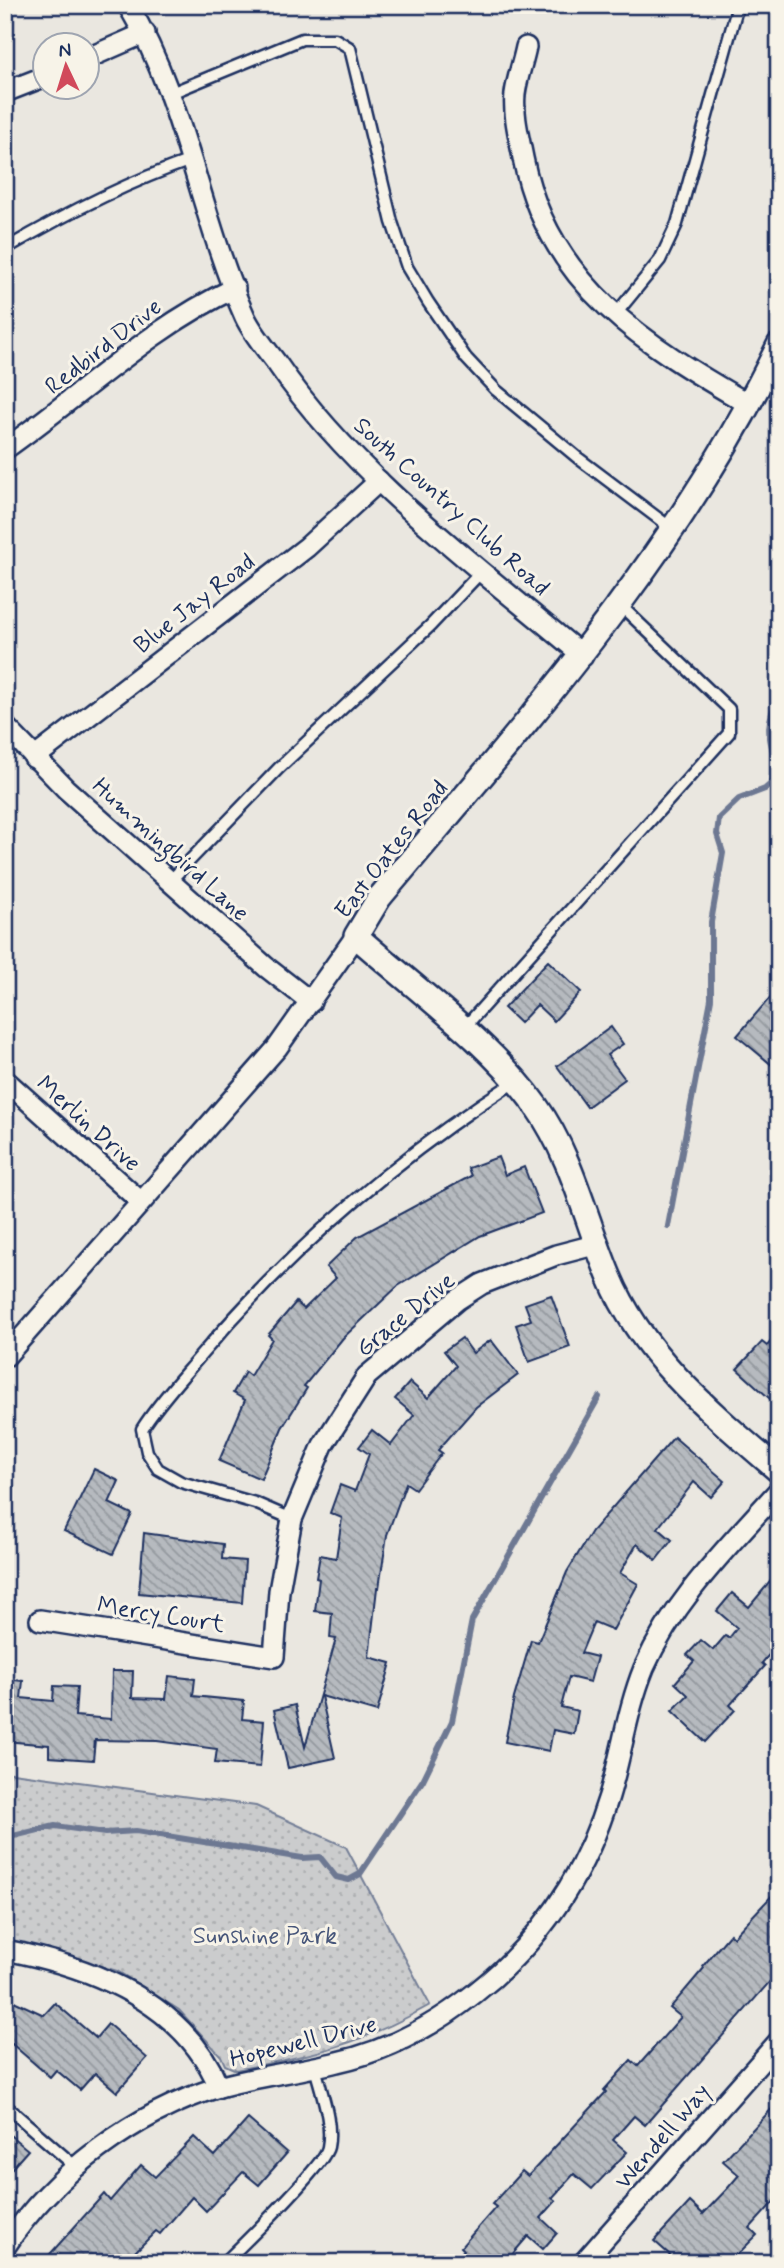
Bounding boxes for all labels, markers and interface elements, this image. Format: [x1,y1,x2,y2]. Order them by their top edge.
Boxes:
north arrow [32,32,102,102]
text: N [58,38,72,63]
street label: Redbird Drive [39,292,169,402]
street label: South Country Club Road [346,411,556,603]
street label: Blue Jay Road [128,547,262,661]
street label: Hummingbird Lane [83,771,255,931]
street label: East Oates Road [328,774,456,925]
street label: Merlin Drive [29,1069,147,1179]
street label: Grace Drive [350,1266,462,1365]
street label: Mercy Court [95,1590,227,1641]
park label: Sunshine Park [193,1921,337,1952]
street label: Hopewell Drive [227,2009,380,2076]
street label: Wendell Way [609,2078,718,2196]

